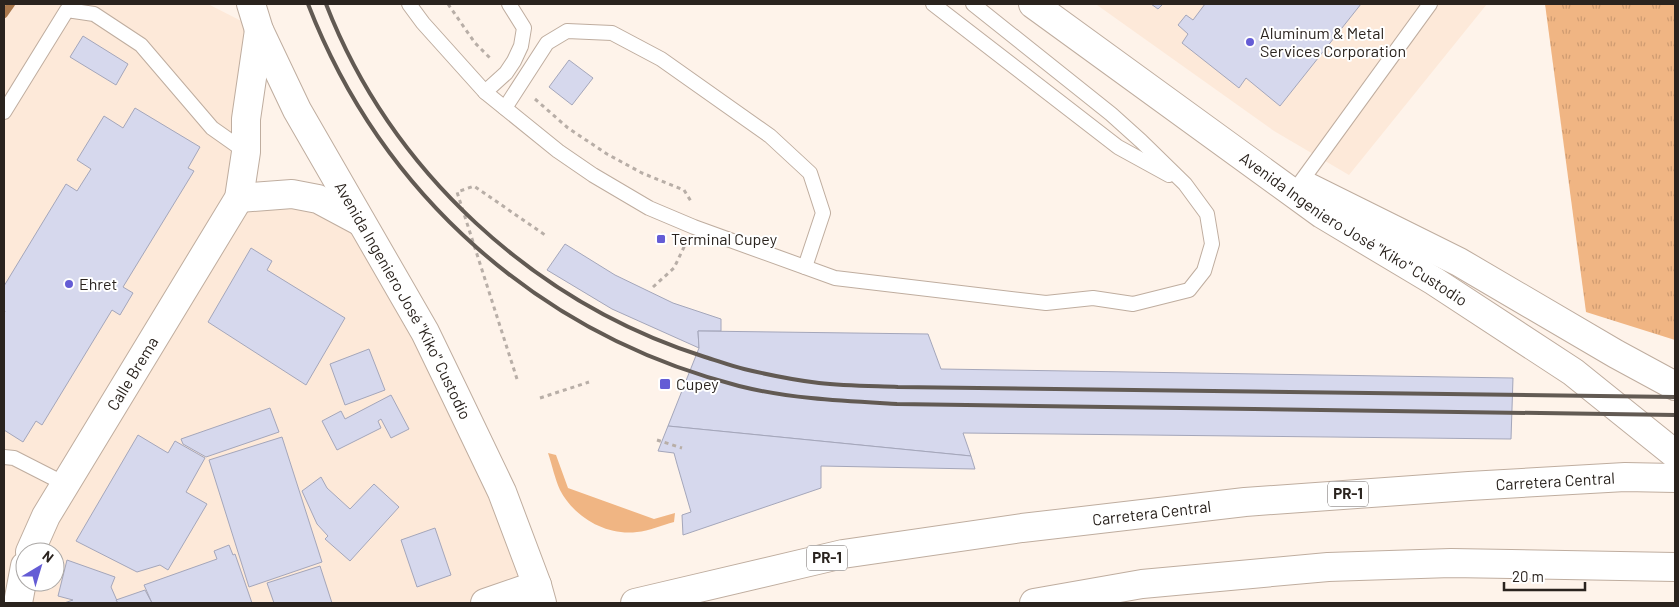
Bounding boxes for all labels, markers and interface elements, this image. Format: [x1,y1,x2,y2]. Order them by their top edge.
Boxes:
place label: Aluminum & Metal Services Corporation [1260,23,1406,60]
marker: Aluminum & Metal Services Corporation [1244,36,1256,48]
street label: Avenida Ingeniero José "Kiko" Custodio [1236,148,1471,309]
street label: Avenida Ingeniero José "Kiko" Custodio [331,178,476,422]
place label: Terminal Cupey [671,229,778,248]
marker: Terminal Cupey [655,233,667,245]
place label: Ehret [79,274,117,293]
marker: Ehret [63,278,75,290]
street label: Calle Brema [102,333,162,414]
place label: Cupey [676,374,719,393]
marker: Cupey [658,377,672,391]
street label: Carretera Central [1495,468,1615,493]
road number: PR-1 [1328,482,1368,506]
street label: Carretera Central [1091,496,1212,529]
north arrow [15,542,65,592]
road number: PR-1 [807,546,847,570]
text: N [39,547,57,566]
scale bar [1504,560,1585,592]
text: 20 m [1512,567,1544,585]

